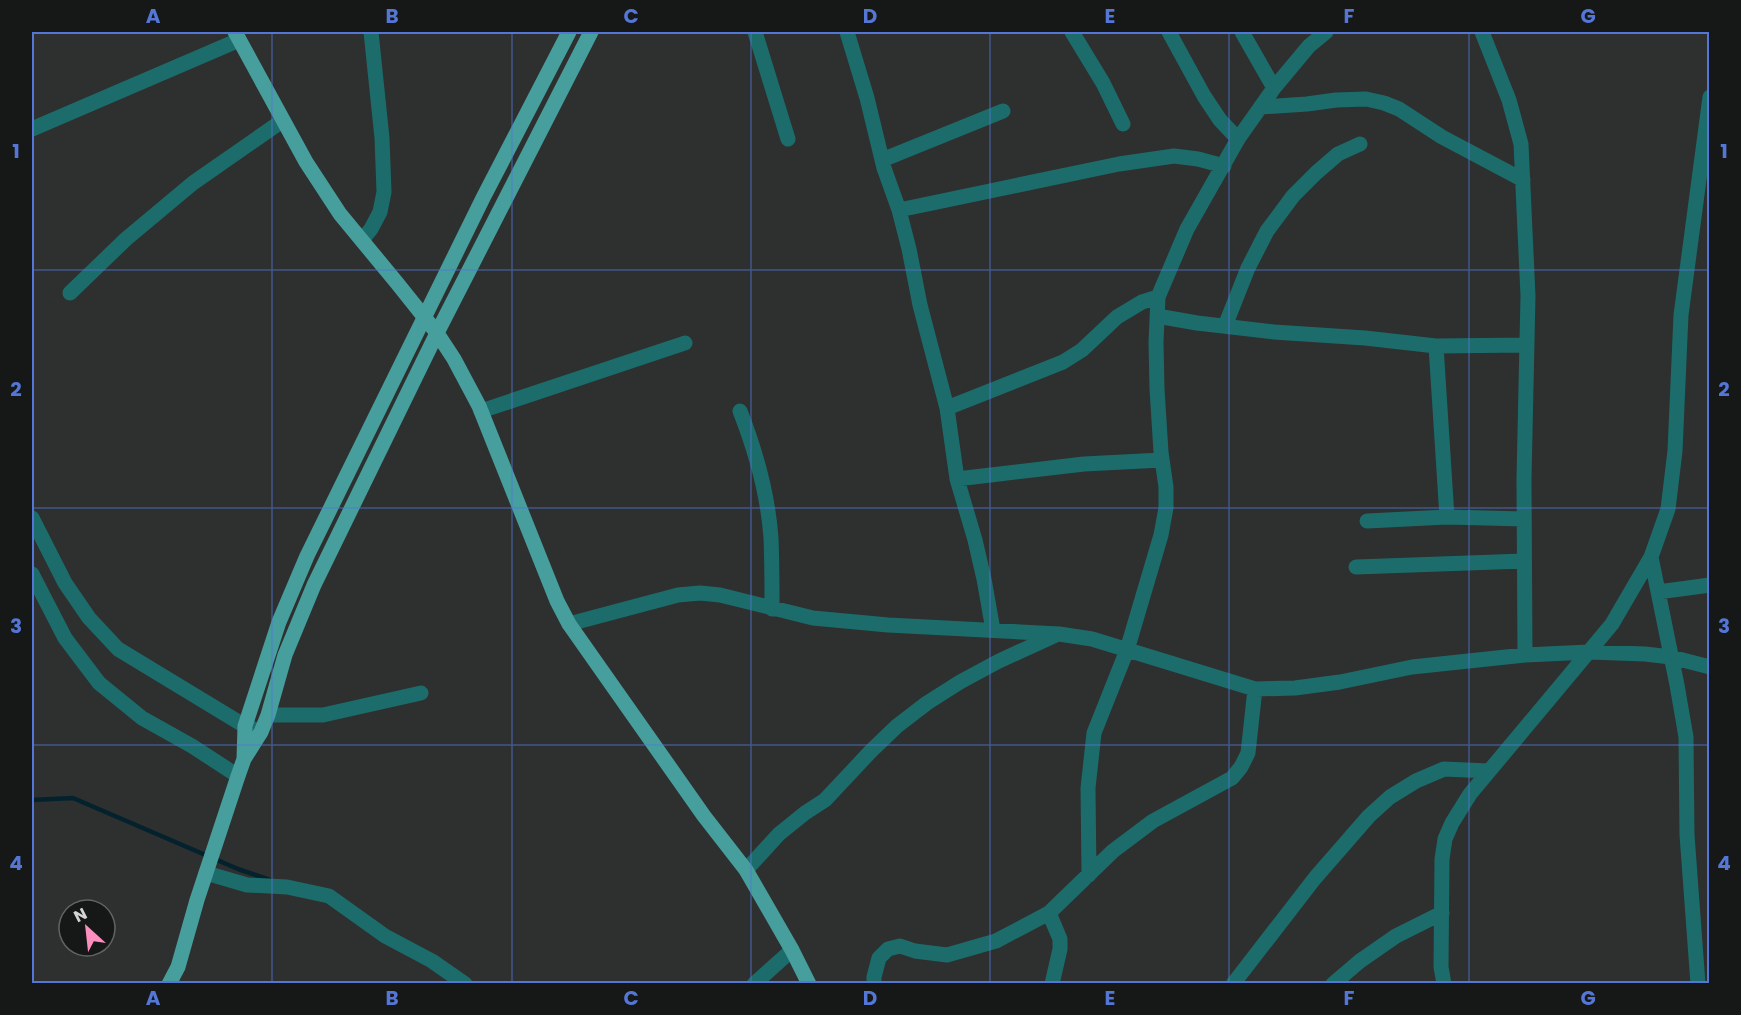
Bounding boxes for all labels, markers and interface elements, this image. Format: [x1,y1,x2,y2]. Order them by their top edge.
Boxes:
text: A [146,2,161,30]
text: B [385,2,399,30]
text: C [623,2,639,30]
text: D [863,2,877,30]
text: E [1105,2,1115,30]
text: F [1344,2,1355,30]
text: G [1580,2,1596,30]
text: 1 [12,137,20,165]
text: 1 [1720,137,1728,165]
text: 2 [10,375,22,403]
text: 2 [1718,375,1730,403]
text: 3 [10,612,22,640]
text: 3 [1718,612,1730,640]
text: 4 [9,849,23,877]
text: 4 [1717,849,1731,877]
north arrow [57,898,117,958]
text: N [70,902,91,928]
text: A [146,984,161,1012]
text: B [385,984,399,1012]
text: C [623,984,639,1012]
text: D [863,984,877,1012]
text: E [1105,984,1115,1012]
text: F [1344,984,1355,1012]
text: G [1580,984,1596,1012]

